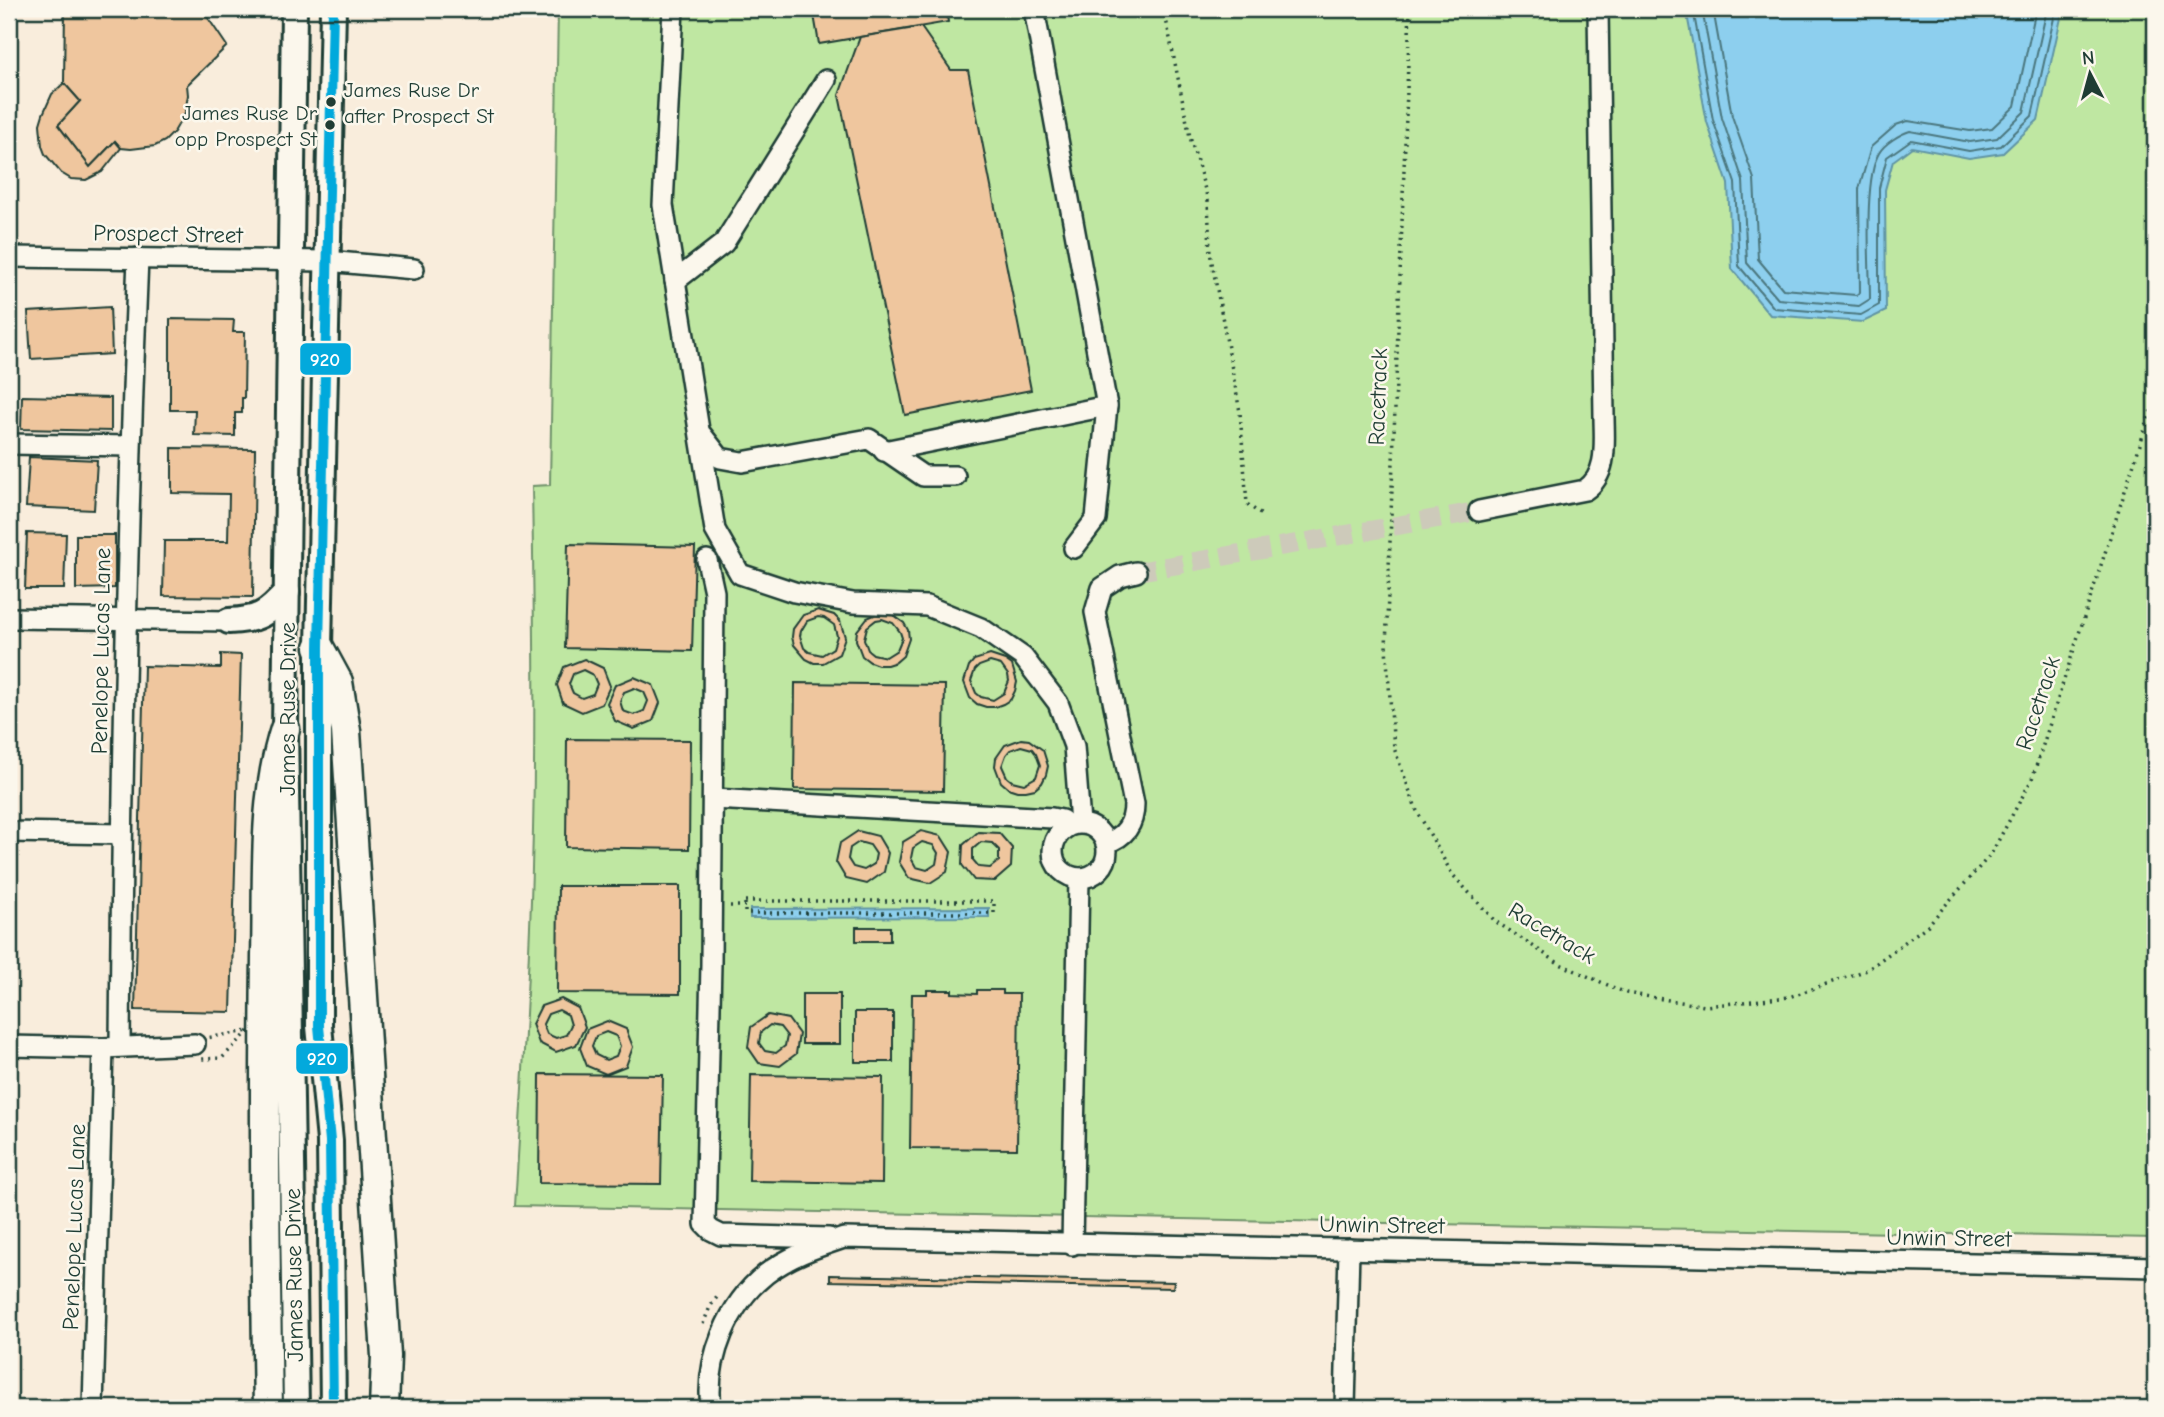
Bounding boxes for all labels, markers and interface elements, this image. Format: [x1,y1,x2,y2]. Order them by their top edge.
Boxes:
north arrow [2056,38,2126,108]
text: N [2081,47,2096,70]
place label: James Ruse Dr after Prospect St [344,78,495,128]
marker: James Ruse Dr after Prospect St [324,95,338,109]
place label: James Ruse Dr opp Prospect St [175,101,318,151]
marker: James Ruse Dr opp Prospect St [323,118,337,132]
street label: Prospect Street [93,219,245,249]
line badge: 920 [299,342,352,376]
street label: Racetrack [1363,348,1393,446]
text: 920 [310,349,340,371]
street label: Penelope Lucas Lane [86,547,116,755]
street label: James Ruse Drive [274,622,301,796]
street label: Racetrack [2010,653,2066,753]
street label: Racetrack [1503,896,1601,970]
line badge: 920 [295,1042,349,1075]
text: 920 [307,1048,337,1070]
street label: Penelope Lucas Lane [57,1123,91,1331]
street label: James Ruse Drive [279,1188,309,1362]
street label: Unwin Street [1319,1210,1446,1240]
street label: Unwin Street [1886,1223,2013,1253]

